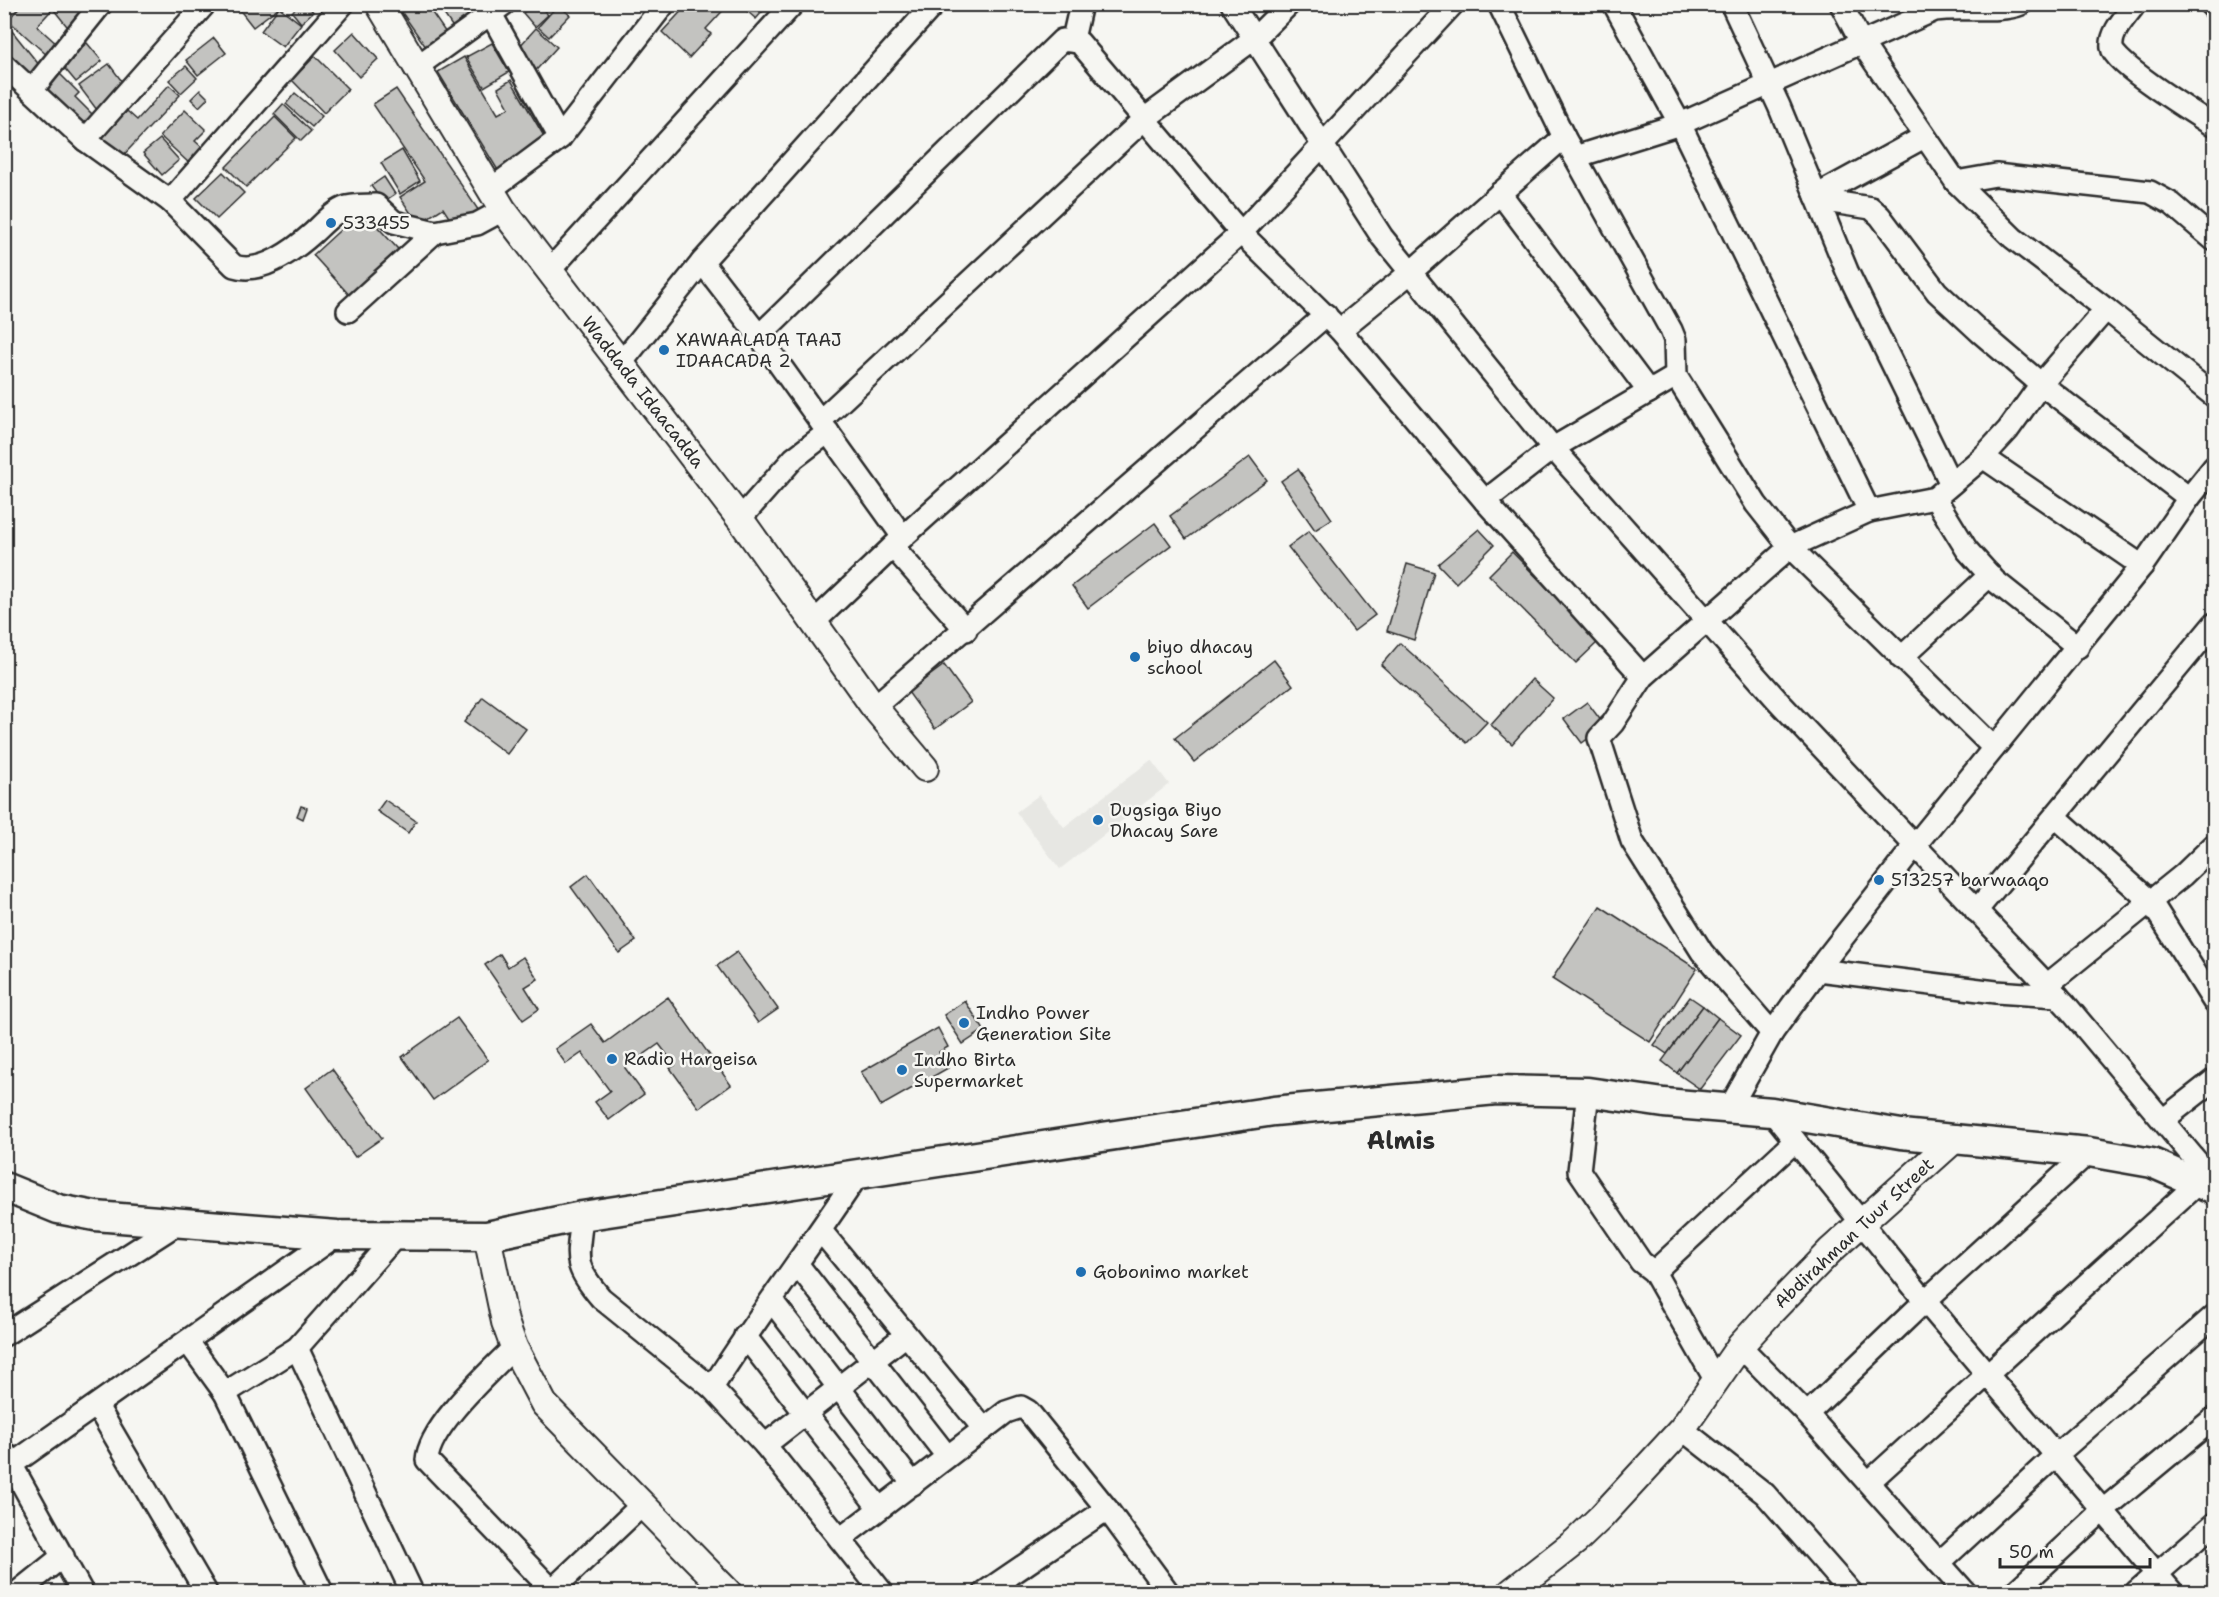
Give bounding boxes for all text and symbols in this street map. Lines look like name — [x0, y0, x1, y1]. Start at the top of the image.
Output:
place label: 533455 — [343, 211, 410, 235]
marker: 533455 — [324, 216, 338, 230]
street label: Waddada Idaacadda — [576, 311, 710, 473]
place label: XAWAALADA TAAJ IDAACADA 2 — [676, 328, 841, 373]
marker: XAWAALADA TAAJ IDAACADA 2 — [657, 343, 671, 357]
place label: biyo dhacay school — [1147, 635, 1253, 680]
marker: biyo dhacay school — [1128, 650, 1142, 664]
place label: Dugsiga Biyo Dhacay Sare — [1110, 798, 1222, 843]
marker: Dugsiga Biyo Dhacay Sare — [1091, 813, 1105, 827]
place label: 513257 barwaaqo — [1891, 868, 2049, 892]
marker: 513257 barwaaqo — [1872, 873, 1886, 887]
place label: Indho Power Generation Site — [976, 1001, 1111, 1046]
marker: Indho Power Generation Site — [957, 1016, 971, 1030]
place label: Radio Hargeisa — [624, 1047, 757, 1071]
place label: Indho Birta Supermarket — [914, 1048, 1024, 1093]
marker: Radio Hargeisa — [605, 1052, 619, 1066]
marker: Indho Birta Supermarket — [895, 1063, 909, 1077]
district label: Almis — [1367, 1125, 1435, 1157]
street label: Abdirahman Tuur Street — [1769, 1152, 1939, 1314]
place label: Gobonimo market — [1093, 1260, 1249, 1284]
marker: Gobonimo market — [1074, 1265, 1088, 1279]
scale bar — [2000, 1531, 2150, 1569]
text: 50 m — [2009, 1540, 2054, 1564]

